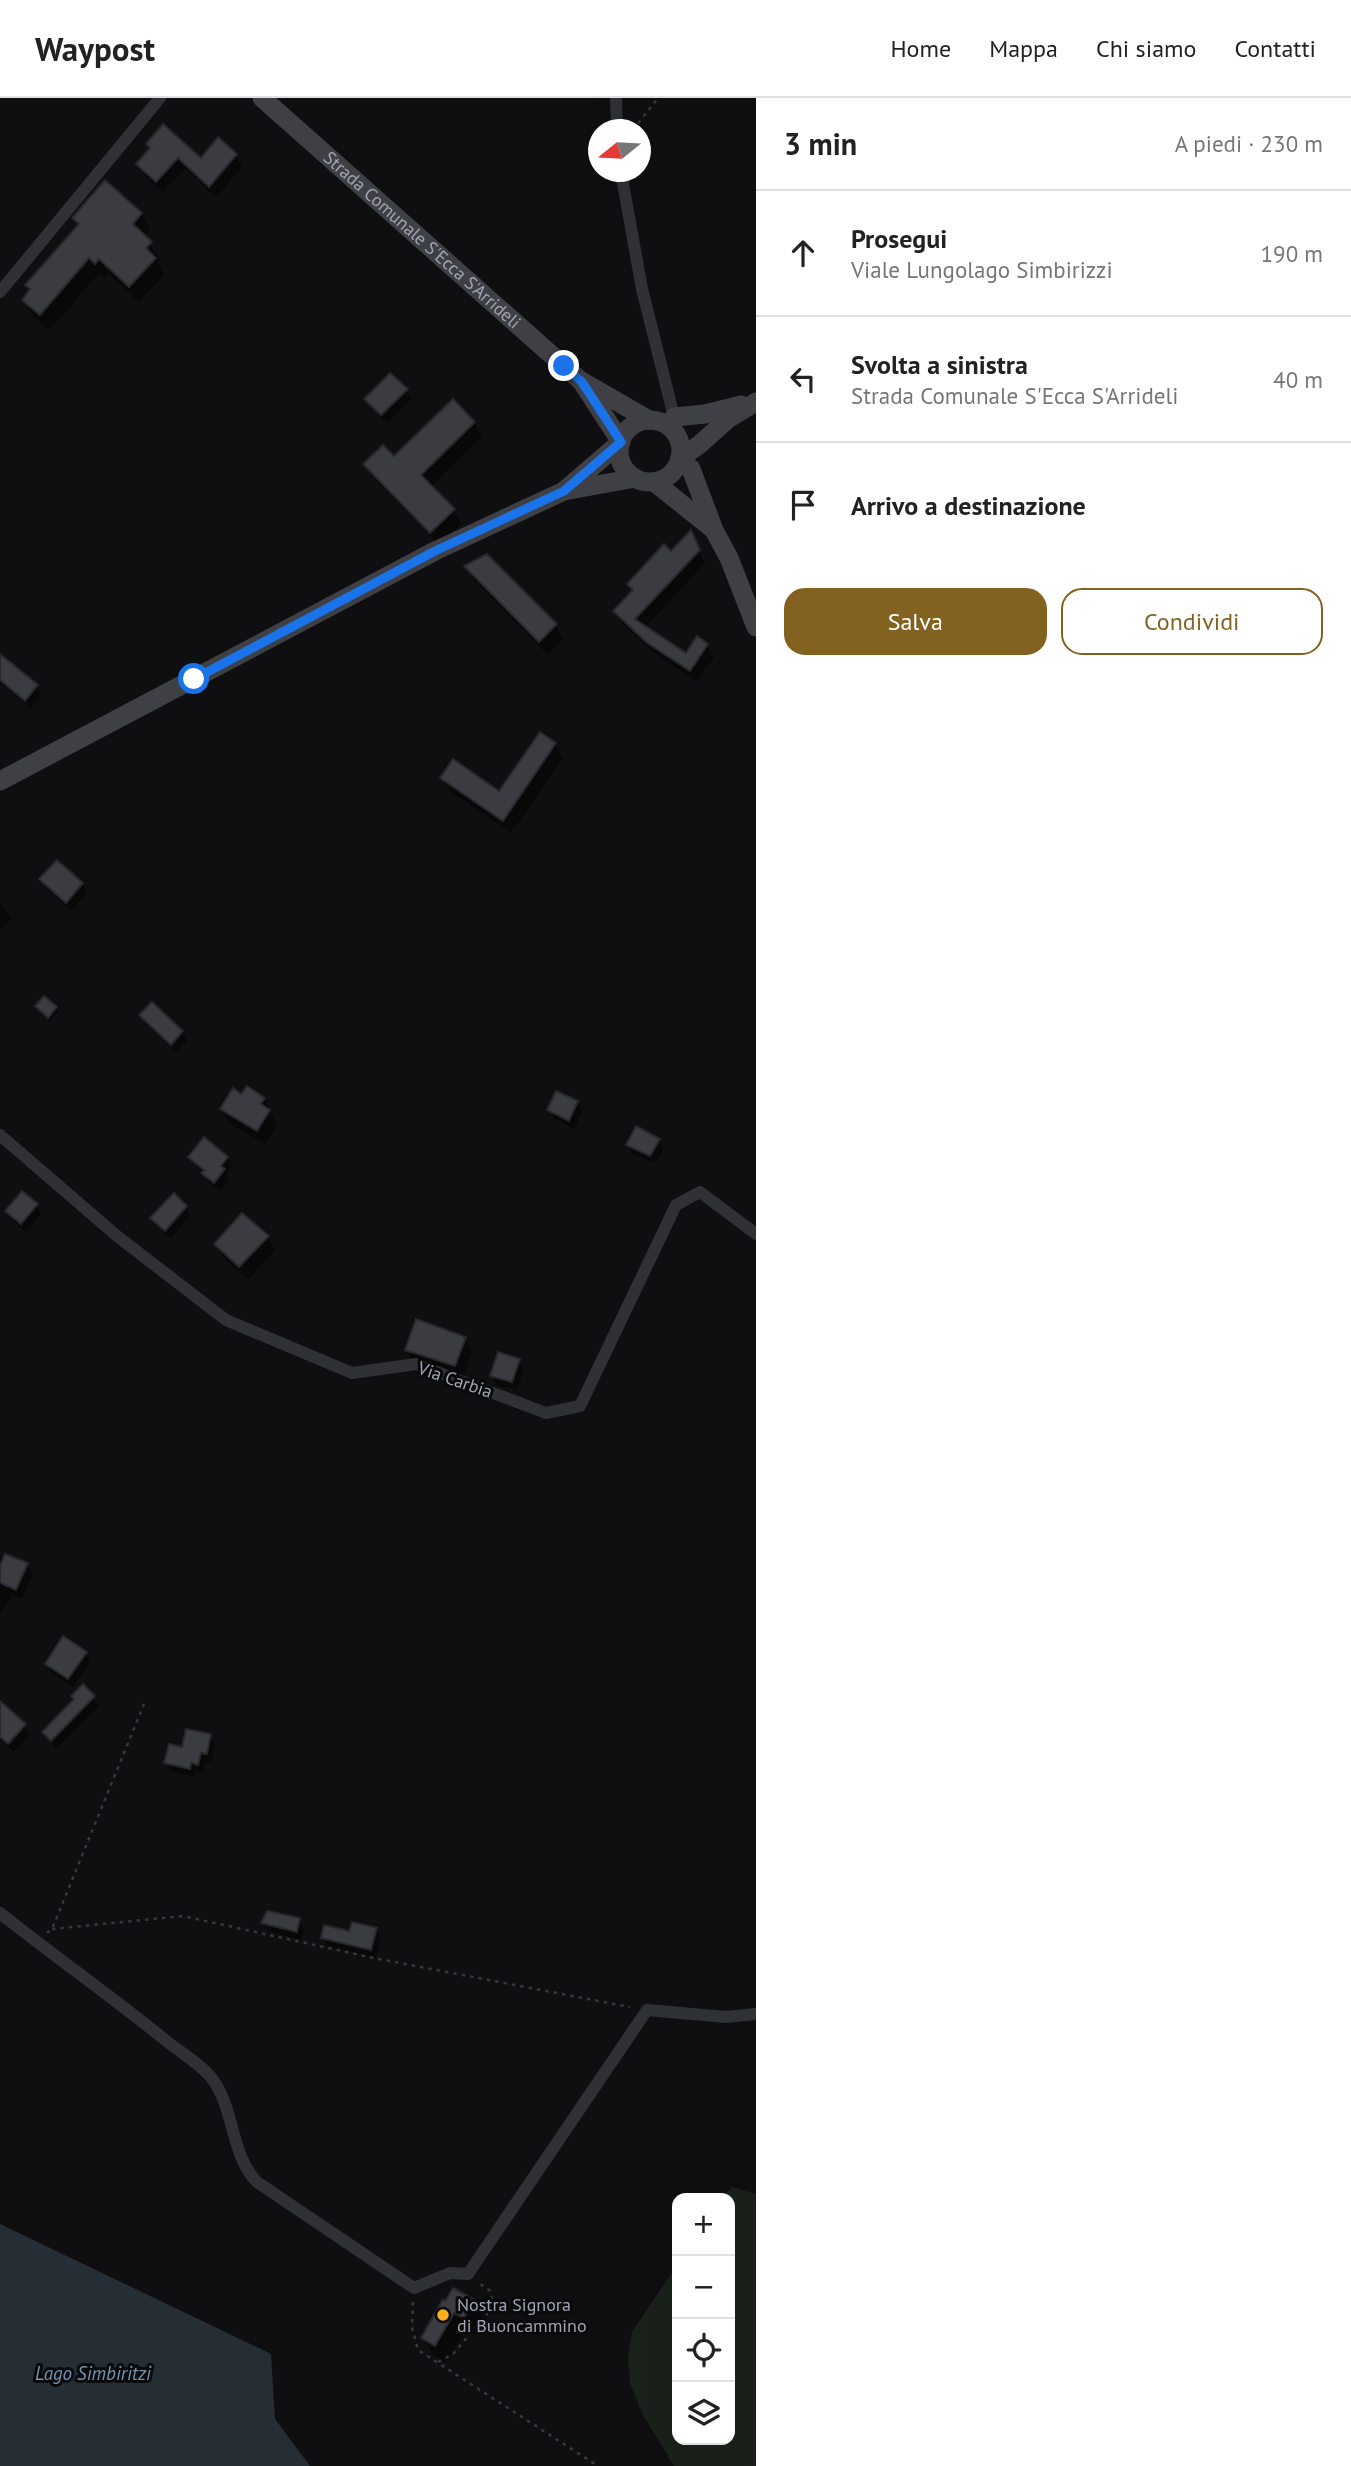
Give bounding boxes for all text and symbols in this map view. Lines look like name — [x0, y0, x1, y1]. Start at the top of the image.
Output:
text: Waypost — [35, 27, 155, 70]
text: Home — [890, 33, 951, 64]
text: Mappa — [989, 33, 1058, 64]
text: Chi siamo — [1096, 33, 1196, 64]
text: Contatti — [1234, 33, 1316, 64]
north arrow — [588, 119, 651, 182]
text: 3 min — [784, 124, 857, 163]
text: A piedi · 230 m — [1175, 129, 1323, 158]
street label: Strada Comunale S'Ecca S'Arrideli — [319, 146, 526, 333]
text: Prosegui — [851, 222, 947, 255]
icon: ahead — [784, 234, 822, 272]
text: 190 m — [1261, 239, 1323, 268]
text: Viale Lungolago Simbirizzi — [851, 255, 1113, 284]
text: Svolta a sinistra — [851, 348, 1028, 381]
route end — [548, 350, 579, 381]
icon: left — [784, 360, 822, 398]
text: 40 m — [1273, 365, 1323, 394]
text: Strada Comunale S'Ecca S'Arrideli — [851, 381, 1178, 410]
icon: arrive — [784, 486, 822, 524]
text: Arrivo a destinazione — [851, 489, 1086, 522]
button: Salva — [784, 588, 1047, 655]
button: Condividi — [1061, 588, 1323, 655]
route start — [178, 663, 209, 694]
street label: Via Carbia — [414, 1356, 495, 1403]
map controls — [672, 2193, 735, 2445]
button: + — [672, 2193, 735, 2256]
button: − — [672, 2256, 735, 2319]
place label: Nostra Signora di Buoncammino — [457, 2293, 587, 2337]
marker: Nostra Signora di Buoncammino — [435, 2307, 451, 2323]
button: locate — [672, 2319, 735, 2382]
water label: Lago Simbiritzi — [35, 2361, 152, 2385]
button: layers — [672, 2382, 735, 2445]

